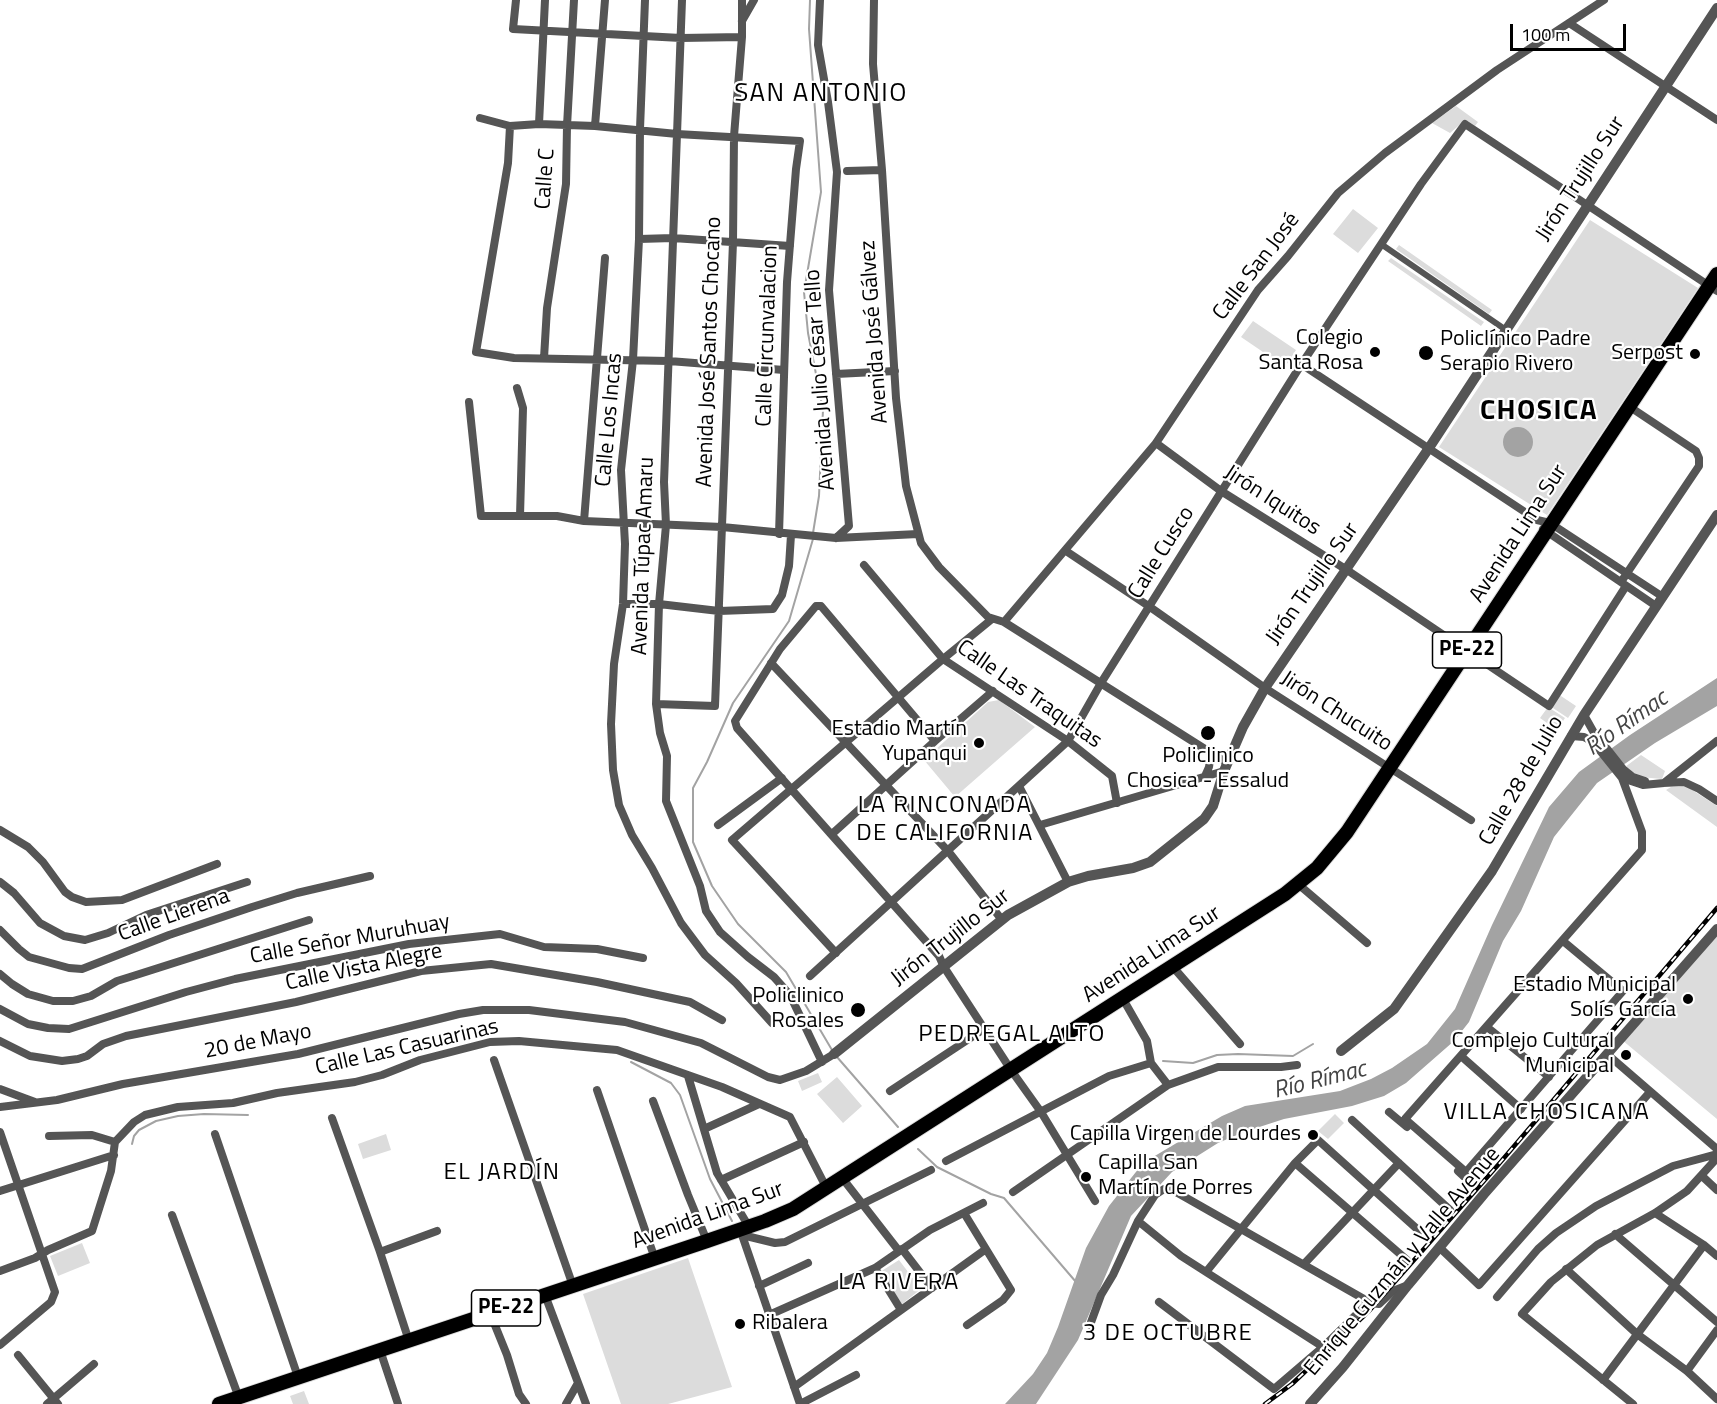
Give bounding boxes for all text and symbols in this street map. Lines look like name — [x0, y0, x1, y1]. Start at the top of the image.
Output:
scale bar — [1513, 12, 1628, 50]
text: 100 m — [1521, 21, 1570, 48]
district label: SAN ANTONIO — [734, 79, 908, 111]
street label: Jirón Trujillo Sur — [1531, 112, 1631, 246]
street label: Calle C — [531, 148, 561, 210]
street label: Calle San José — [1208, 208, 1306, 326]
street label: Avenida José Santos Chocano — [692, 216, 728, 488]
street label: Avenida José Gálvez — [855, 240, 895, 424]
street label: Calle Circunvalacion — [752, 245, 784, 427]
street label: Avenida Julio César Tello — [800, 268, 842, 492]
place label: Colegio Santa Rosa — [1259, 326, 1363, 378]
place label: Policlínico Padre Serapio Rivero — [1440, 327, 1591, 378]
place label: Serpost — [1611, 341, 1683, 367]
marker: Policlínico Padre Serapio Rivero — [1417, 344, 1435, 362]
marker: Colegio Santa Rosa — [1368, 345, 1382, 359]
marker: Serpost — [1688, 347, 1702, 361]
street label: Calle Los Incas — [591, 352, 629, 488]
district label: CHOSICA — [1480, 395, 1598, 429]
street label: Avenida Túpac Amaru — [627, 456, 661, 656]
street label: Jirón Iquitos — [1219, 460, 1325, 542]
street label: Avenida Lima Sur — [1465, 460, 1573, 608]
street label: Calle Cusco — [1123, 502, 1201, 604]
street label: Jirón Trujillo Sur — [1261, 518, 1365, 650]
road number: PE-22 — [1432, 632, 1502, 668]
street label: Calle Las Traquitas — [951, 635, 1107, 755]
street label: Jirón Chucuito — [1275, 666, 1397, 758]
water label: Río Rímac — [1580, 685, 1674, 763]
street label: Calle 28 de Julio — [1474, 711, 1570, 851]
place label: Estadio Martín Yupanqui — [831, 717, 967, 768]
marker: Policlinico Chosica - Essalud — [1199, 724, 1217, 742]
marker: Estadio Martín Yupanqui — [972, 736, 986, 750]
place label: Policlinico Chosica - Essalud — [1127, 744, 1289, 796]
district label: LA RINCONADA DE CALIFORNIA — [856, 792, 1034, 848]
street label: Jirón Trujillo Sur — [886, 883, 1016, 993]
street label: Calle Lierena — [115, 884, 233, 948]
street label: Avenida Lima Sur — [1078, 901, 1226, 1009]
street label: Calle Señor Muruhuay — [248, 909, 452, 971]
street label: Calle Vista Alegre — [283, 938, 445, 998]
place label: Estadio Municipal Solís García — [1513, 973, 1676, 1024]
place label: Policlinico Rosales — [752, 984, 844, 1036]
marker: Estadio Municipal Solís García — [1681, 992, 1695, 1006]
marker: Policlinico Rosales — [849, 1001, 867, 1019]
street label: Calle Las Casuarinas — [313, 1014, 501, 1082]
street label: 20 de Mayo — [202, 1019, 314, 1065]
district label: PEDREGAL ALTO — [918, 1021, 1106, 1049]
place label: Complejo Cultural Municipal — [1452, 1029, 1614, 1080]
marker: Complejo Cultural Municipal — [1619, 1048, 1633, 1062]
water label: Río Rímac — [1271, 1056, 1369, 1106]
district label: VILLA CHOSICANA — [1444, 1099, 1650, 1127]
place label: Capilla Virgen de Lourdes — [1070, 1122, 1301, 1148]
marker: Capilla Virgen de Lourdes — [1306, 1128, 1320, 1142]
street label: Enrique Guzmán y Valle Avenue — [1300, 1142, 1506, 1382]
place label: Capilla San Martín de Porres — [1098, 1151, 1253, 1202]
district label: EL JARDÍN — [443, 1159, 561, 1187]
marker: Capilla San Martín de Porres — [1079, 1170, 1093, 1184]
street label: Avenida Lima Sur — [629, 1176, 787, 1256]
district label: LA RIVERA — [838, 1269, 960, 1297]
road number: PE-22 — [472, 1290, 540, 1326]
place label: Ribalera — [752, 1311, 828, 1337]
marker: Ribalera — [733, 1317, 747, 1331]
district label: 3 DE OCTUBRE — [1083, 1320, 1253, 1348]

